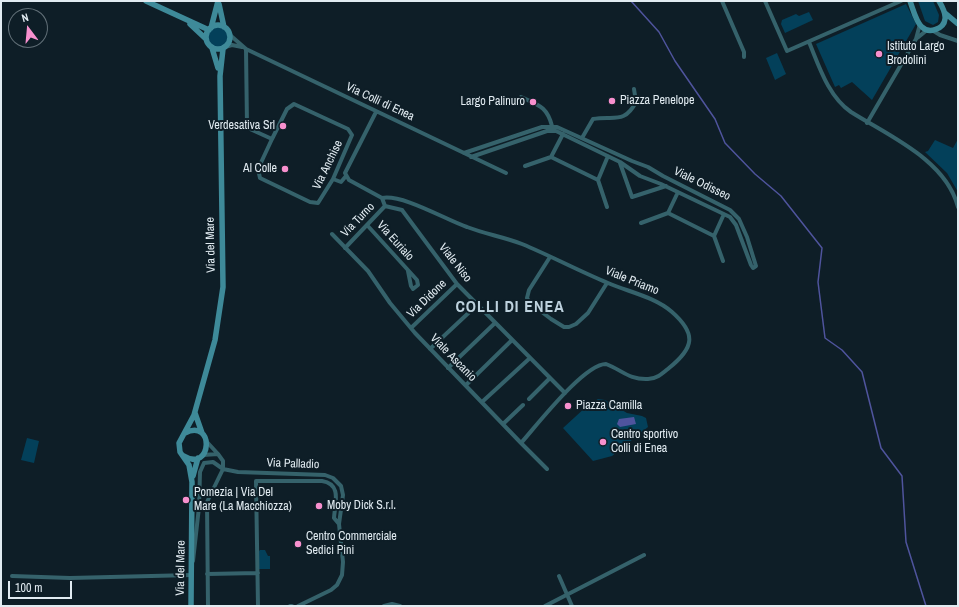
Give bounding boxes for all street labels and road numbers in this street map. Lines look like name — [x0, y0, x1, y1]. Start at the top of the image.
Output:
street label: Via Colli di Enea — [344, 80, 416, 124]
street label: Via Anchise — [310, 138, 346, 192]
street label: Viale Odisseo — [671, 164, 733, 204]
street label: Via Turno — [338, 200, 378, 240]
street label: Via del Mare — [203, 217, 219, 273]
street label: Via Eurialo — [373, 218, 417, 264]
street label: Viale Niso — [435, 241, 475, 285]
street label: Viale Priamo — [603, 264, 661, 298]
street label: Via Didone — [404, 277, 450, 321]
street label: Viale Ascanio — [427, 331, 479, 385]
street label: Via Palladio — [266, 456, 320, 472]
street label: Via del Mare — [173, 540, 189, 596]

